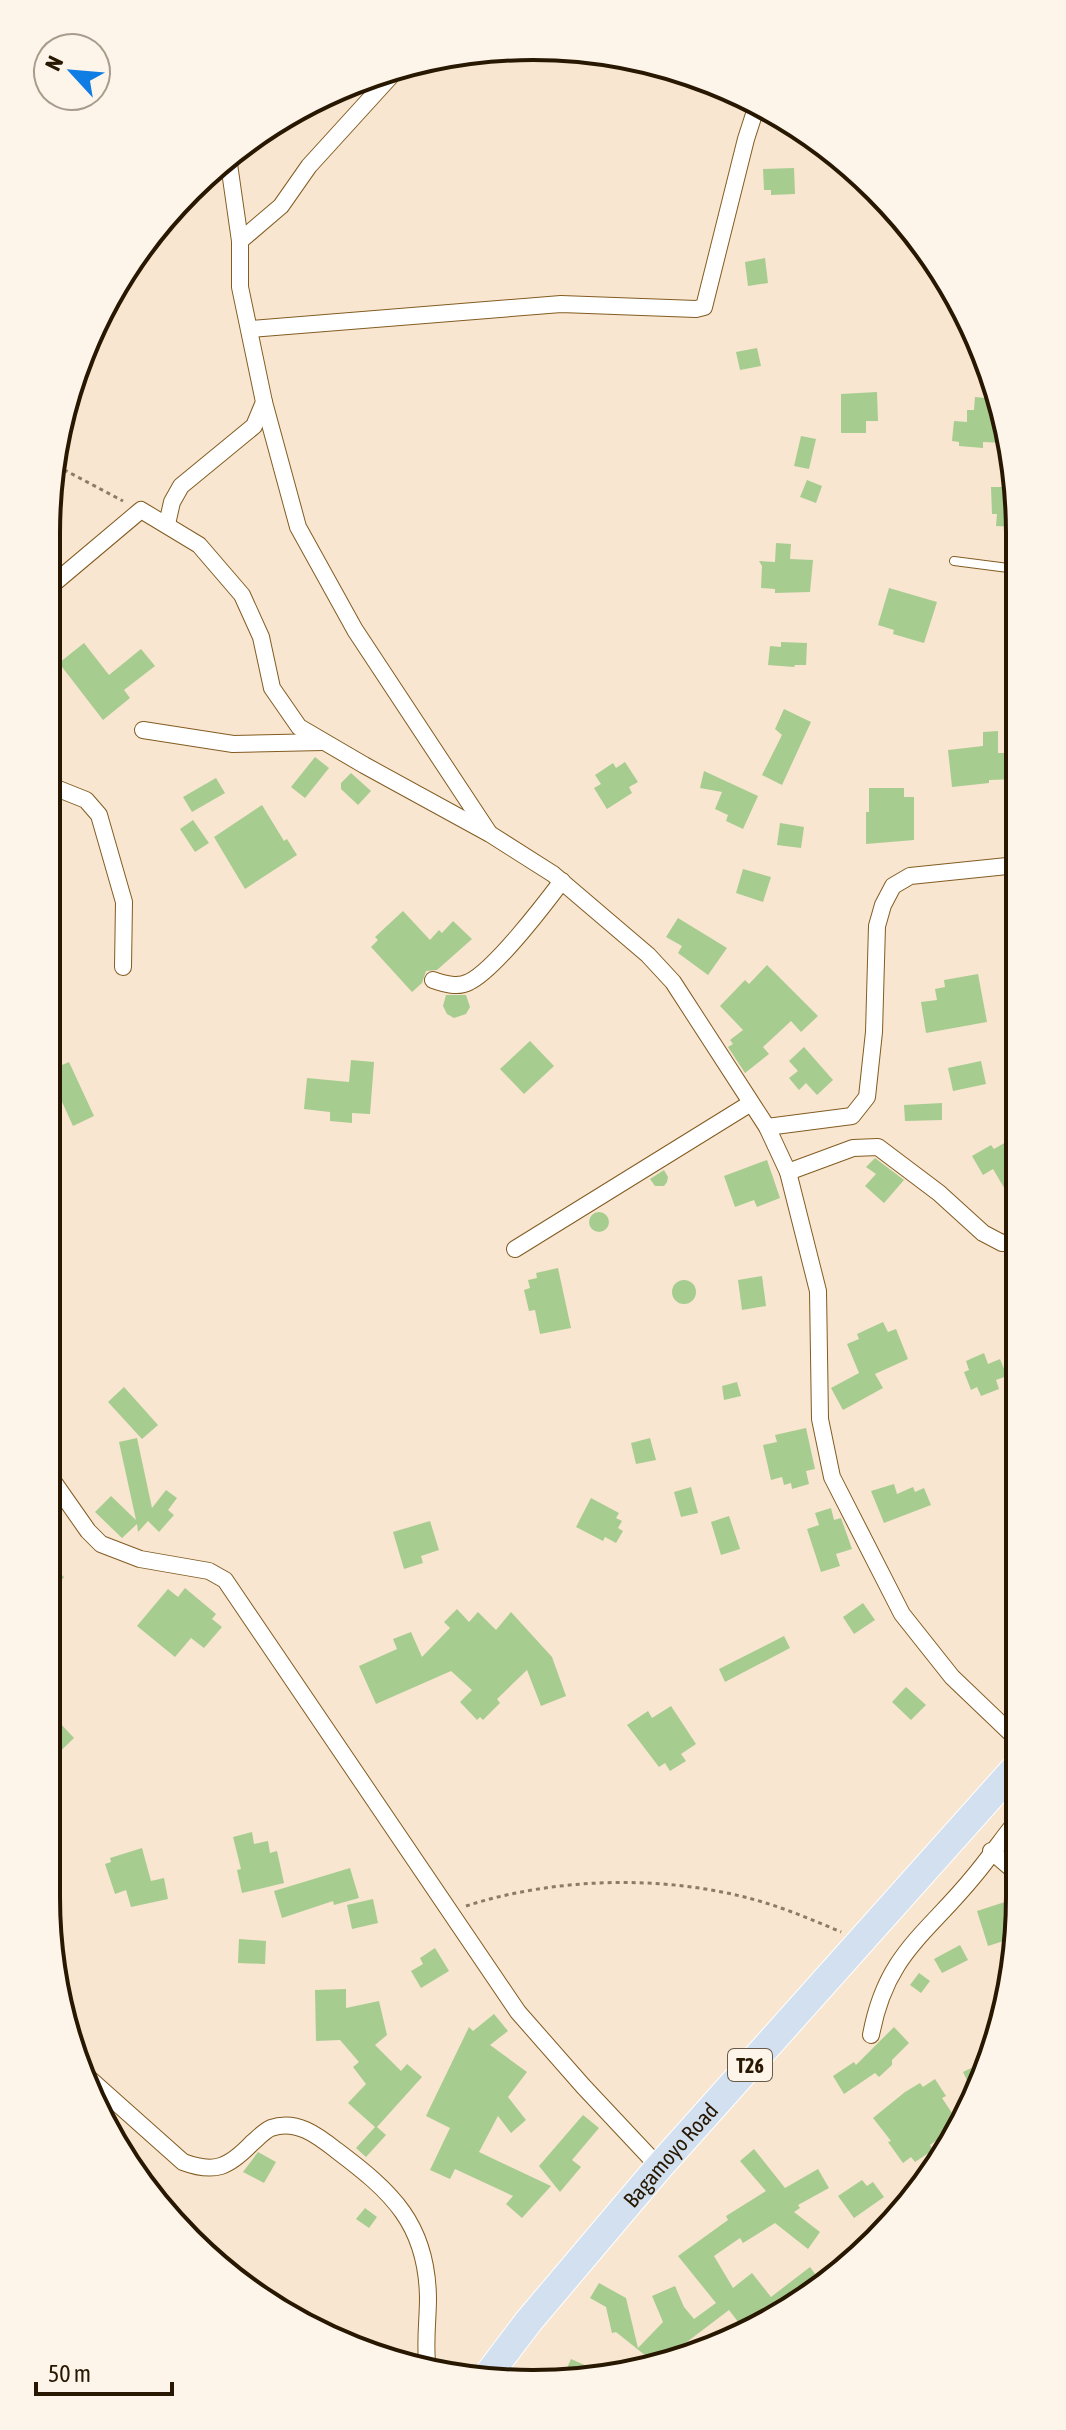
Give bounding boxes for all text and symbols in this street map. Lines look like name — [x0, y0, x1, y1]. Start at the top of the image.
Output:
north arrow — [32, 32, 112, 112]
text: N — [39, 52, 69, 75]
road number: T26 — [728, 2049, 772, 2081]
street label: Bagamoyo Road — [618, 2097, 723, 2212]
scale bar — [36, 2346, 172, 2396]
text: 50 m — [48, 2360, 91, 2387]

